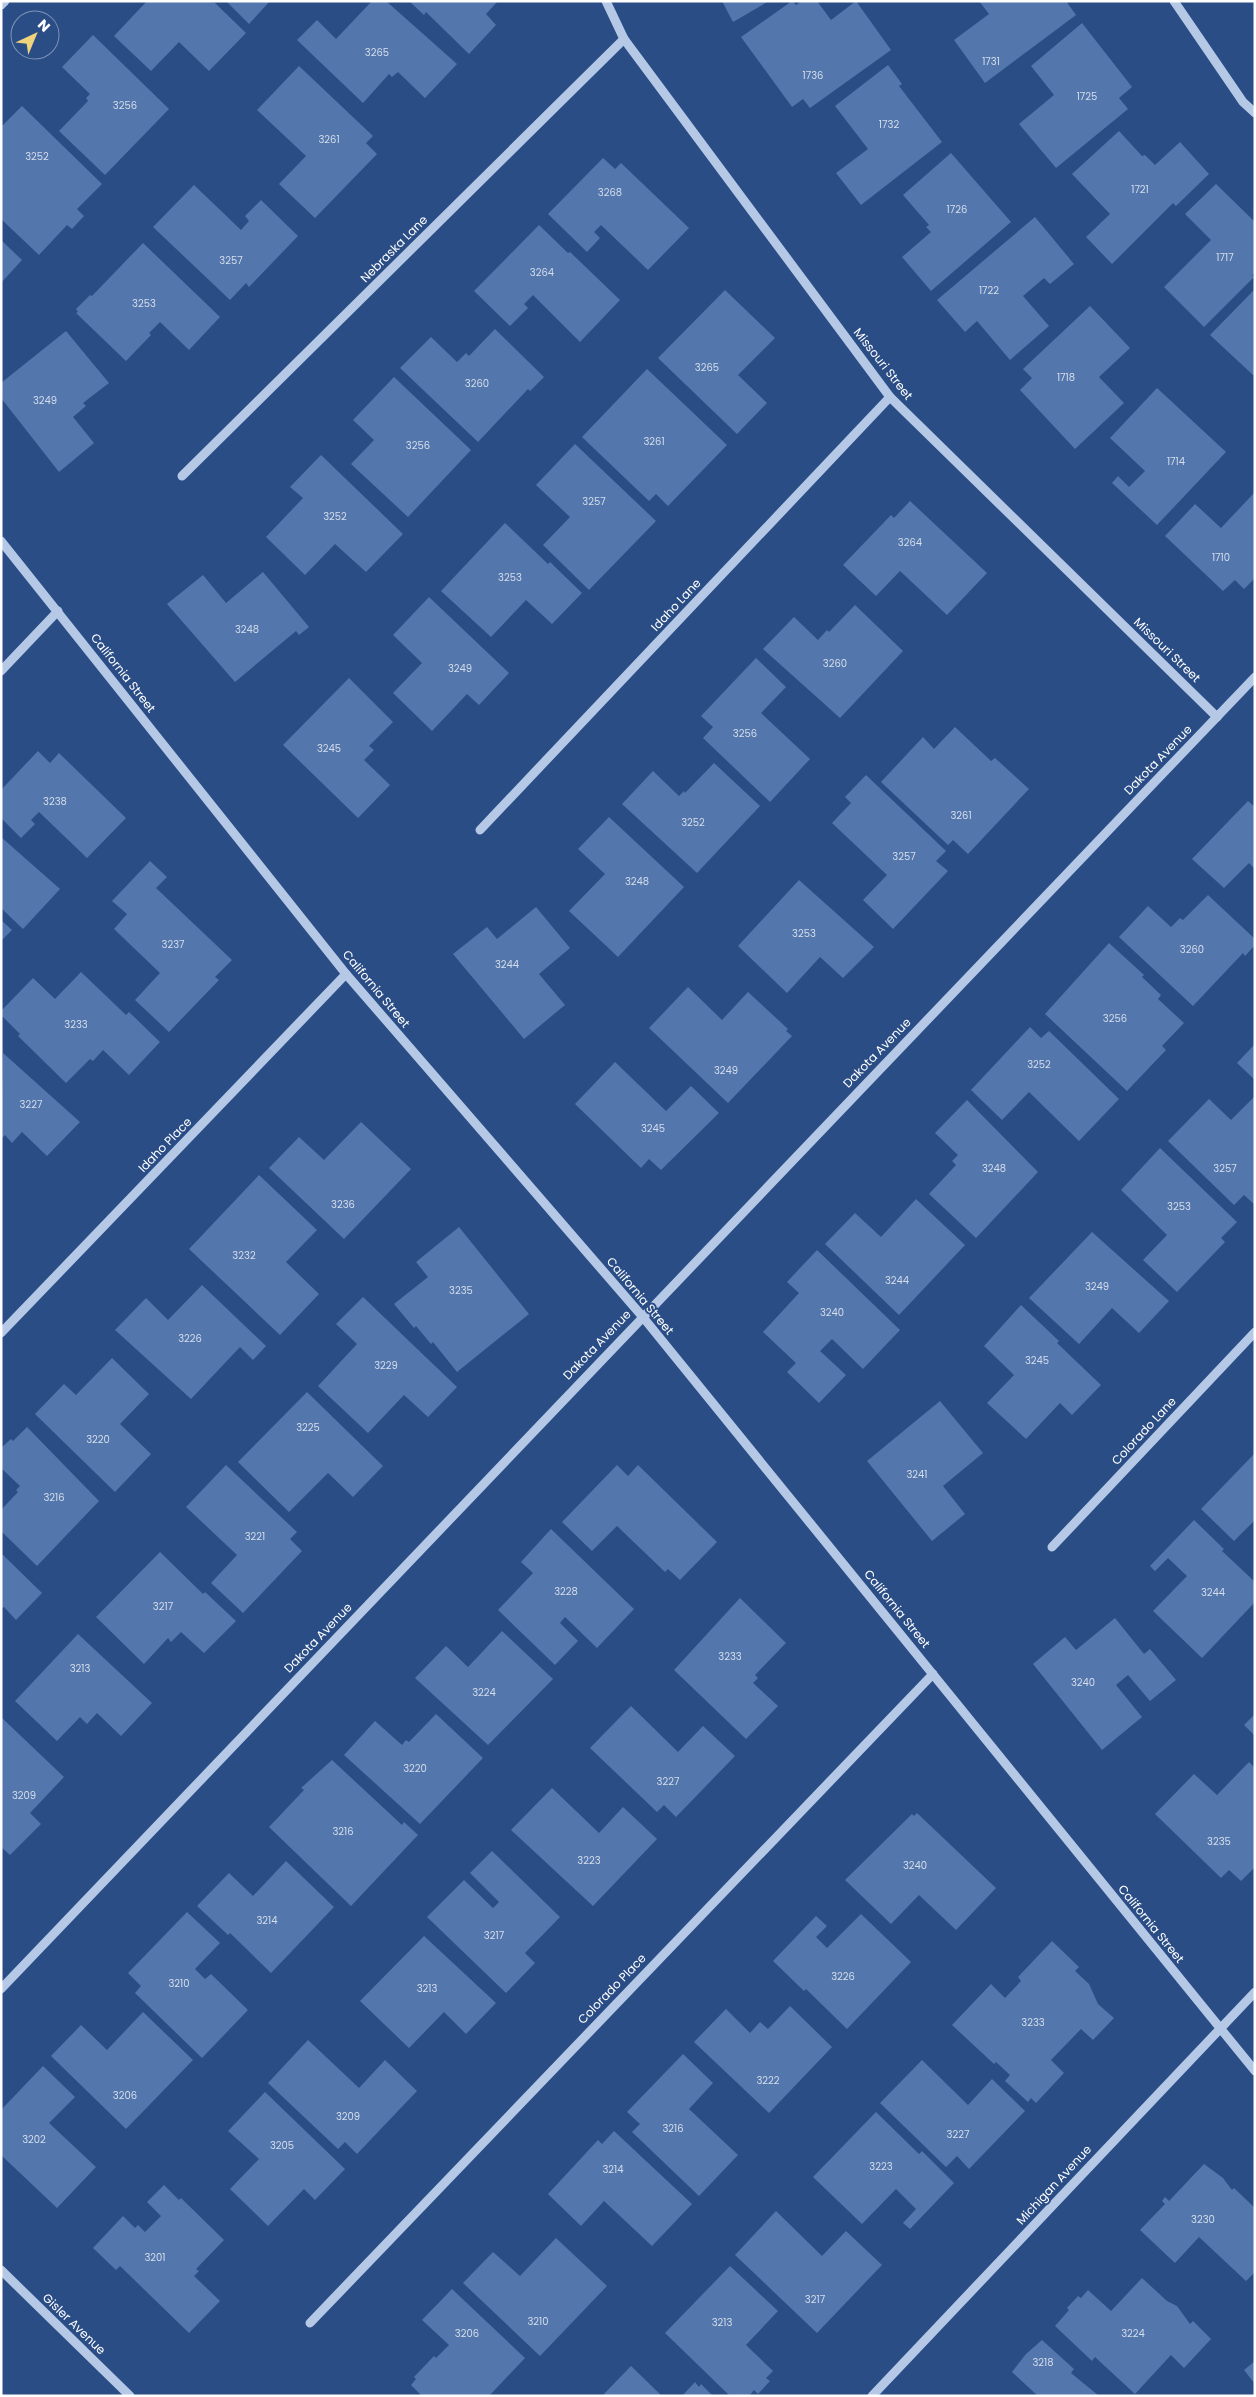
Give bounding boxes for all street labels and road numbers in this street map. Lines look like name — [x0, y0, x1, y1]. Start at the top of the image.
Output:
street label: Nebraska Lane — [356, 211, 431, 286]
street label: Missouri Street — [850, 324, 917, 403]
street label: Idaho Lane — [647, 575, 704, 635]
street label: Missouri Street — [1130, 613, 1205, 686]
street label: California Street — [87, 629, 160, 716]
street label: Dakota Avenue — [1120, 721, 1195, 798]
street label: California Street — [339, 946, 414, 1031]
street label: Dakota Avenue — [839, 1014, 914, 1091]
street label: Idaho Place — [134, 1113, 195, 1176]
street label: California Street — [603, 1253, 678, 1338]
street label: Dakota Avenue — [559, 1306, 634, 1383]
street label: Colorado Lane — [1108, 1393, 1180, 1468]
street label: California Street — [860, 1566, 934, 1652]
street label: Dakota Avenue — [280, 1599, 355, 1676]
street label: California Street — [1114, 1881, 1188, 1967]
street label: Colorado Place — [574, 1950, 650, 2028]
street label: Michigan Avenue — [1012, 2141, 1095, 2228]
street label: Gisler Avenue — [39, 2289, 110, 2358]

